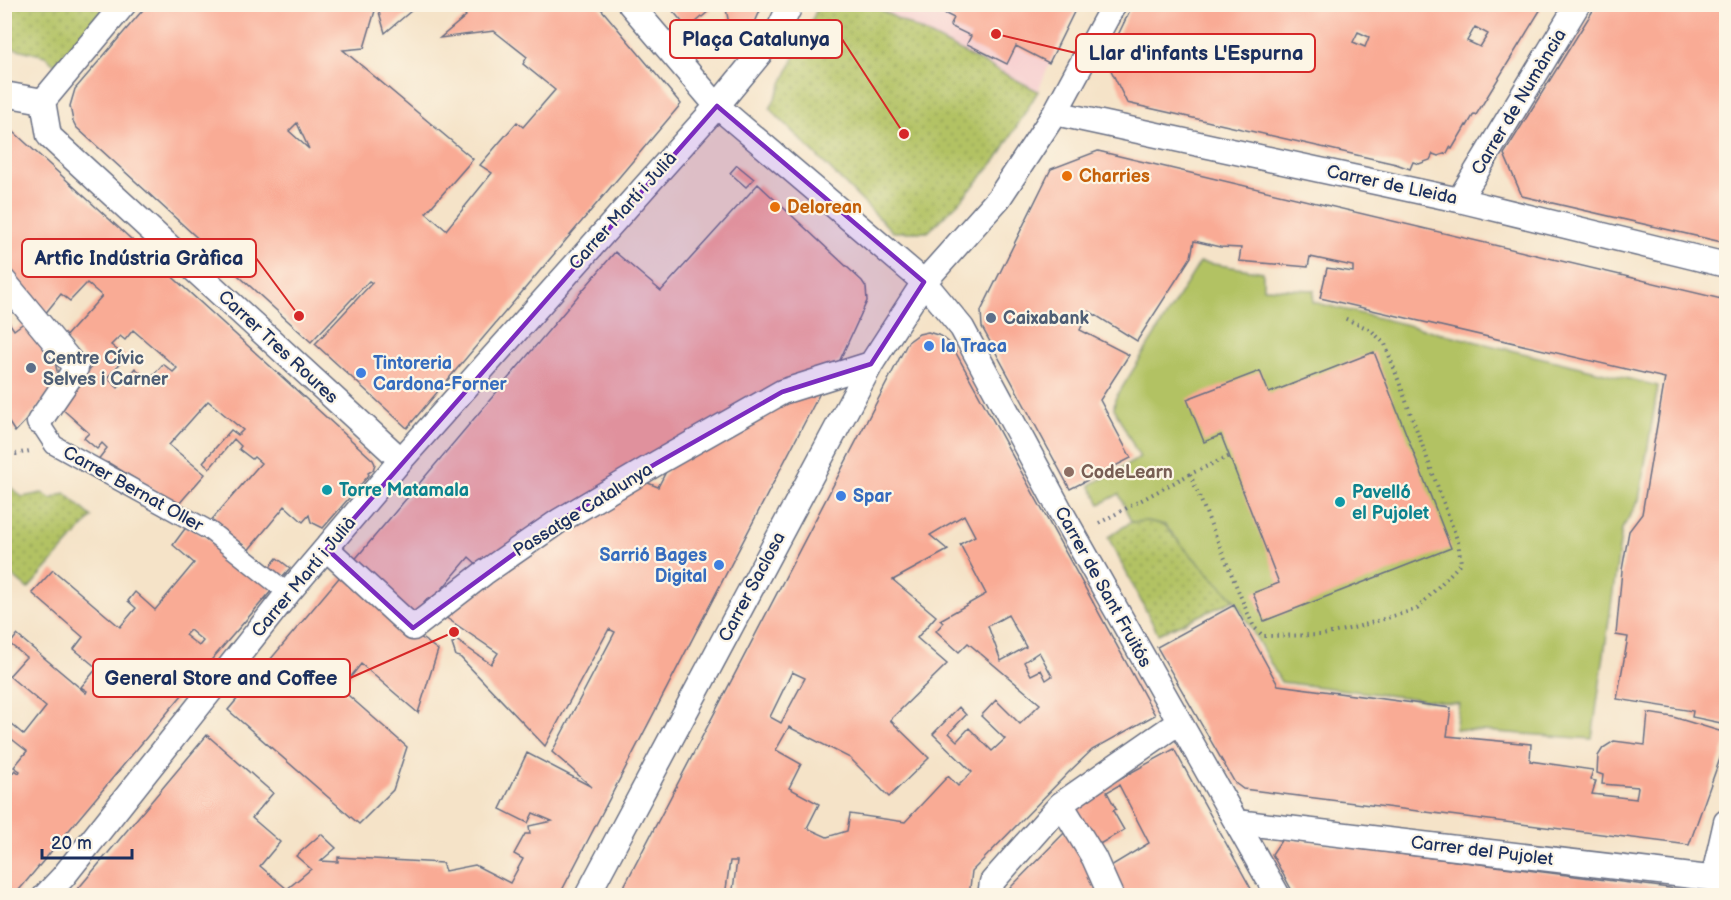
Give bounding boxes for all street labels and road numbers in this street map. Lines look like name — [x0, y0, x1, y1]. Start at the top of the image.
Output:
street label: Carrer de Numància — [1467, 25, 1571, 179]
street label: Carrer Martí i Julià — [565, 148, 681, 274]
street label: Carrer de Lleida — [1325, 161, 1459, 209]
street label: Carrer Tres Roures — [214, 286, 342, 408]
street label: Carrer Bernat Oller — [59, 442, 207, 536]
street label: Passatge Catalunya — [510, 459, 656, 561]
street label: Carrer de Sant Fruitós — [1050, 503, 1156, 671]
street label: Carrer Martí i Julià — [248, 513, 360, 641]
street label: Carrer Saclosa — [714, 529, 790, 645]
street label: Carrer del Pujolet — [1410, 832, 1555, 870]

